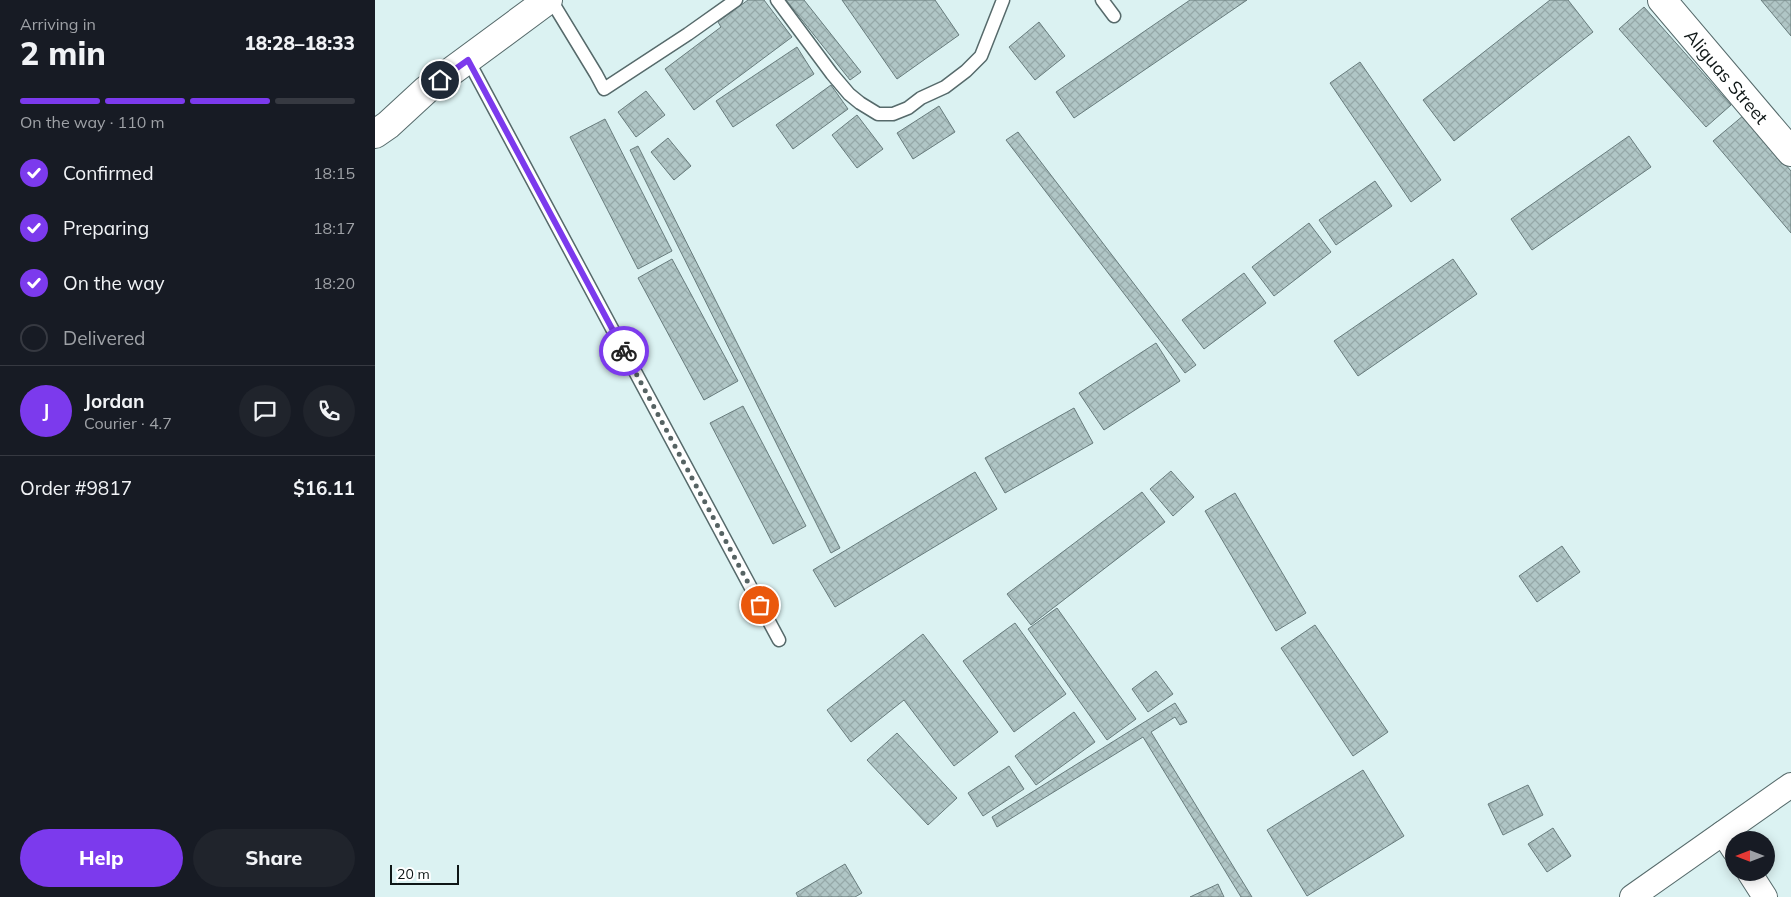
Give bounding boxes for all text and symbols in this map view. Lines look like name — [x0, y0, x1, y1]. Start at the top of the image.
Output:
text: Arriving in — [20, 14, 96, 34]
street label: Aliguas Street — [1680, 24, 1773, 128]
text: 18:28–18:33 — [244, 31, 355, 55]
text: 2 min — [20, 33, 106, 73]
pin — [419, 59, 461, 101]
icon: home — [426, 66, 454, 94]
text: On the way · 110 m — [20, 112, 165, 132]
icon: check — [20, 159, 48, 187]
text: Confirmed — [63, 161, 154, 185]
text: 18:15 — [313, 163, 355, 183]
icon: check — [20, 214, 48, 242]
text: Preparing — [63, 216, 149, 240]
text: 18:17 — [313, 218, 355, 238]
icon: check — [20, 269, 48, 297]
text: On the way — [63, 271, 165, 295]
text: 18:20 — [313, 273, 355, 293]
text: Delivered — [63, 326, 145, 350]
courier — [599, 326, 649, 376]
icon: bike — [610, 337, 638, 365]
button: chat — [239, 385, 291, 437]
button: phone — [303, 385, 355, 437]
text: Jordan — [84, 389, 144, 413]
text: J — [43, 399, 49, 423]
text: Courier · 4.7 — [84, 413, 172, 433]
text: Order #9817 — [20, 476, 132, 500]
text: $16.11 — [293, 476, 355, 500]
pin — [739, 584, 781, 626]
icon: bag — [746, 591, 774, 619]
button: Help — [20, 829, 183, 887]
button: Share — [193, 829, 355, 887]
north arrow — [1725, 831, 1775, 881]
map controls — [1725, 831, 1775, 881]
scale bar — [390, 862, 459, 885]
text: 20 m — [397, 865, 430, 883]

